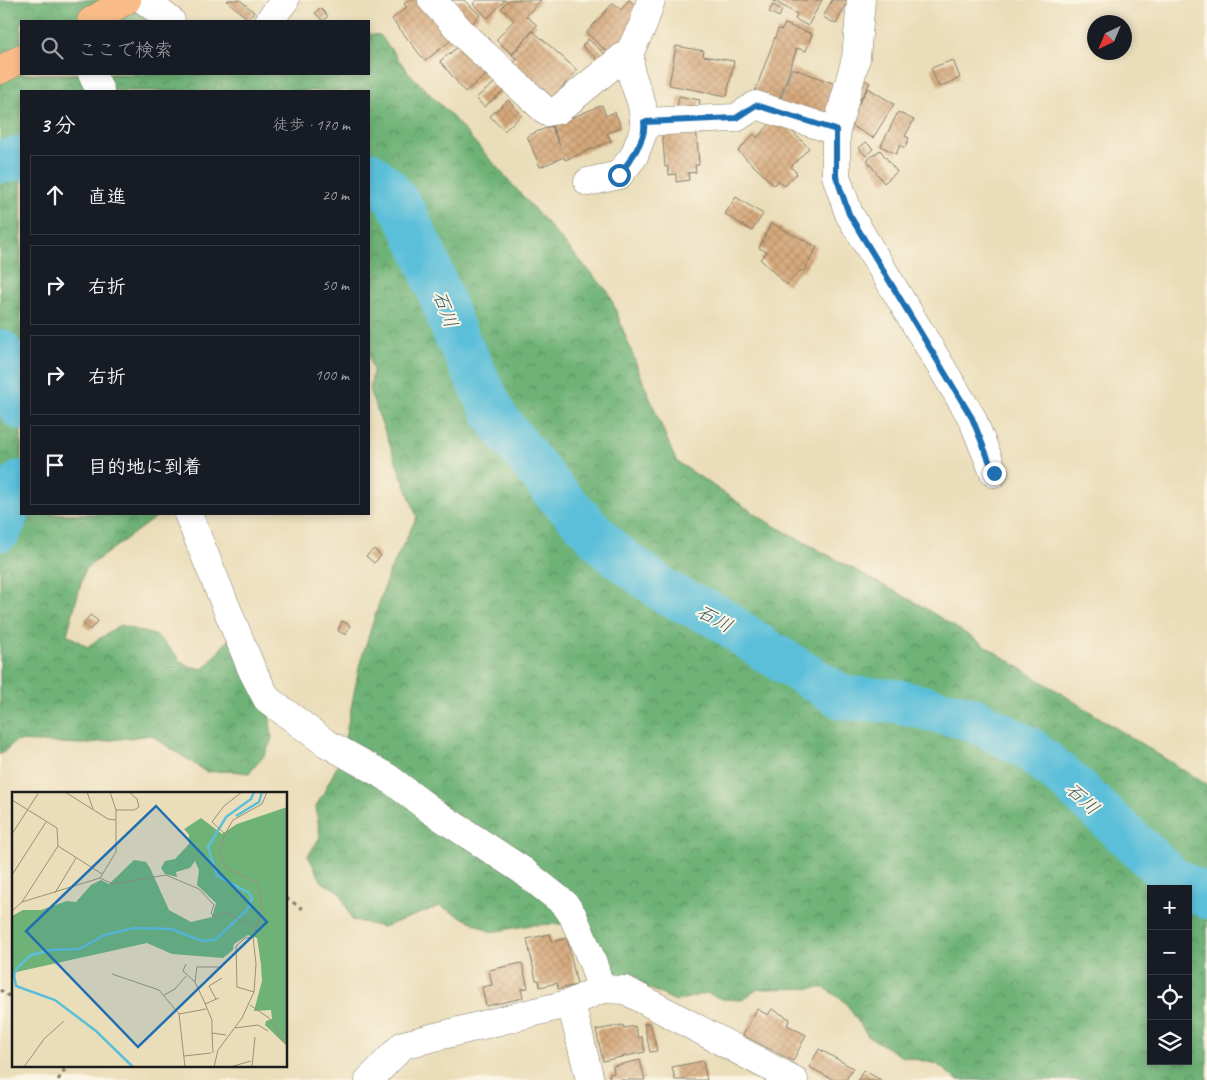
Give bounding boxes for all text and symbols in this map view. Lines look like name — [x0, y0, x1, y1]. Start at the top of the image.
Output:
north arrow — [1087, 15, 1132, 60]
search box — [20, 20, 370, 75]
icon: search — [38, 34, 66, 62]
text: ここで検索 — [78, 38, 173, 62]
text: 3 分 — [40, 112, 76, 138]
text: 徒歩 · 170 m — [273, 115, 350, 135]
route start — [608, 164, 631, 187]
icon: ahead — [41, 181, 69, 209]
text: 直進 — [88, 185, 126, 209]
text: 20 m — [322, 185, 349, 205]
icon: right — [41, 271, 69, 299]
text: 右折 — [88, 275, 126, 299]
text: 50 m — [322, 275, 349, 295]
water label: 石川 — [427, 287, 463, 331]
icon: right — [41, 361, 69, 389]
text: 右折 — [88, 365, 126, 389]
text: 100 m — [315, 365, 349, 385]
icon: arrive — [41, 451, 69, 479]
text: 目的地に到着 — [88, 455, 202, 479]
route end — [983, 462, 1006, 485]
water label: 石川 — [692, 599, 737, 639]
water label: 石川 — [1060, 777, 1104, 820]
inset map — [12, 792, 288, 1068]
map controls — [1147, 885, 1192, 1065]
button: + — [1147, 885, 1192, 930]
button: − — [1147, 930, 1192, 975]
button: locate — [1147, 975, 1192, 1020]
button: layers — [1147, 1020, 1192, 1065]

